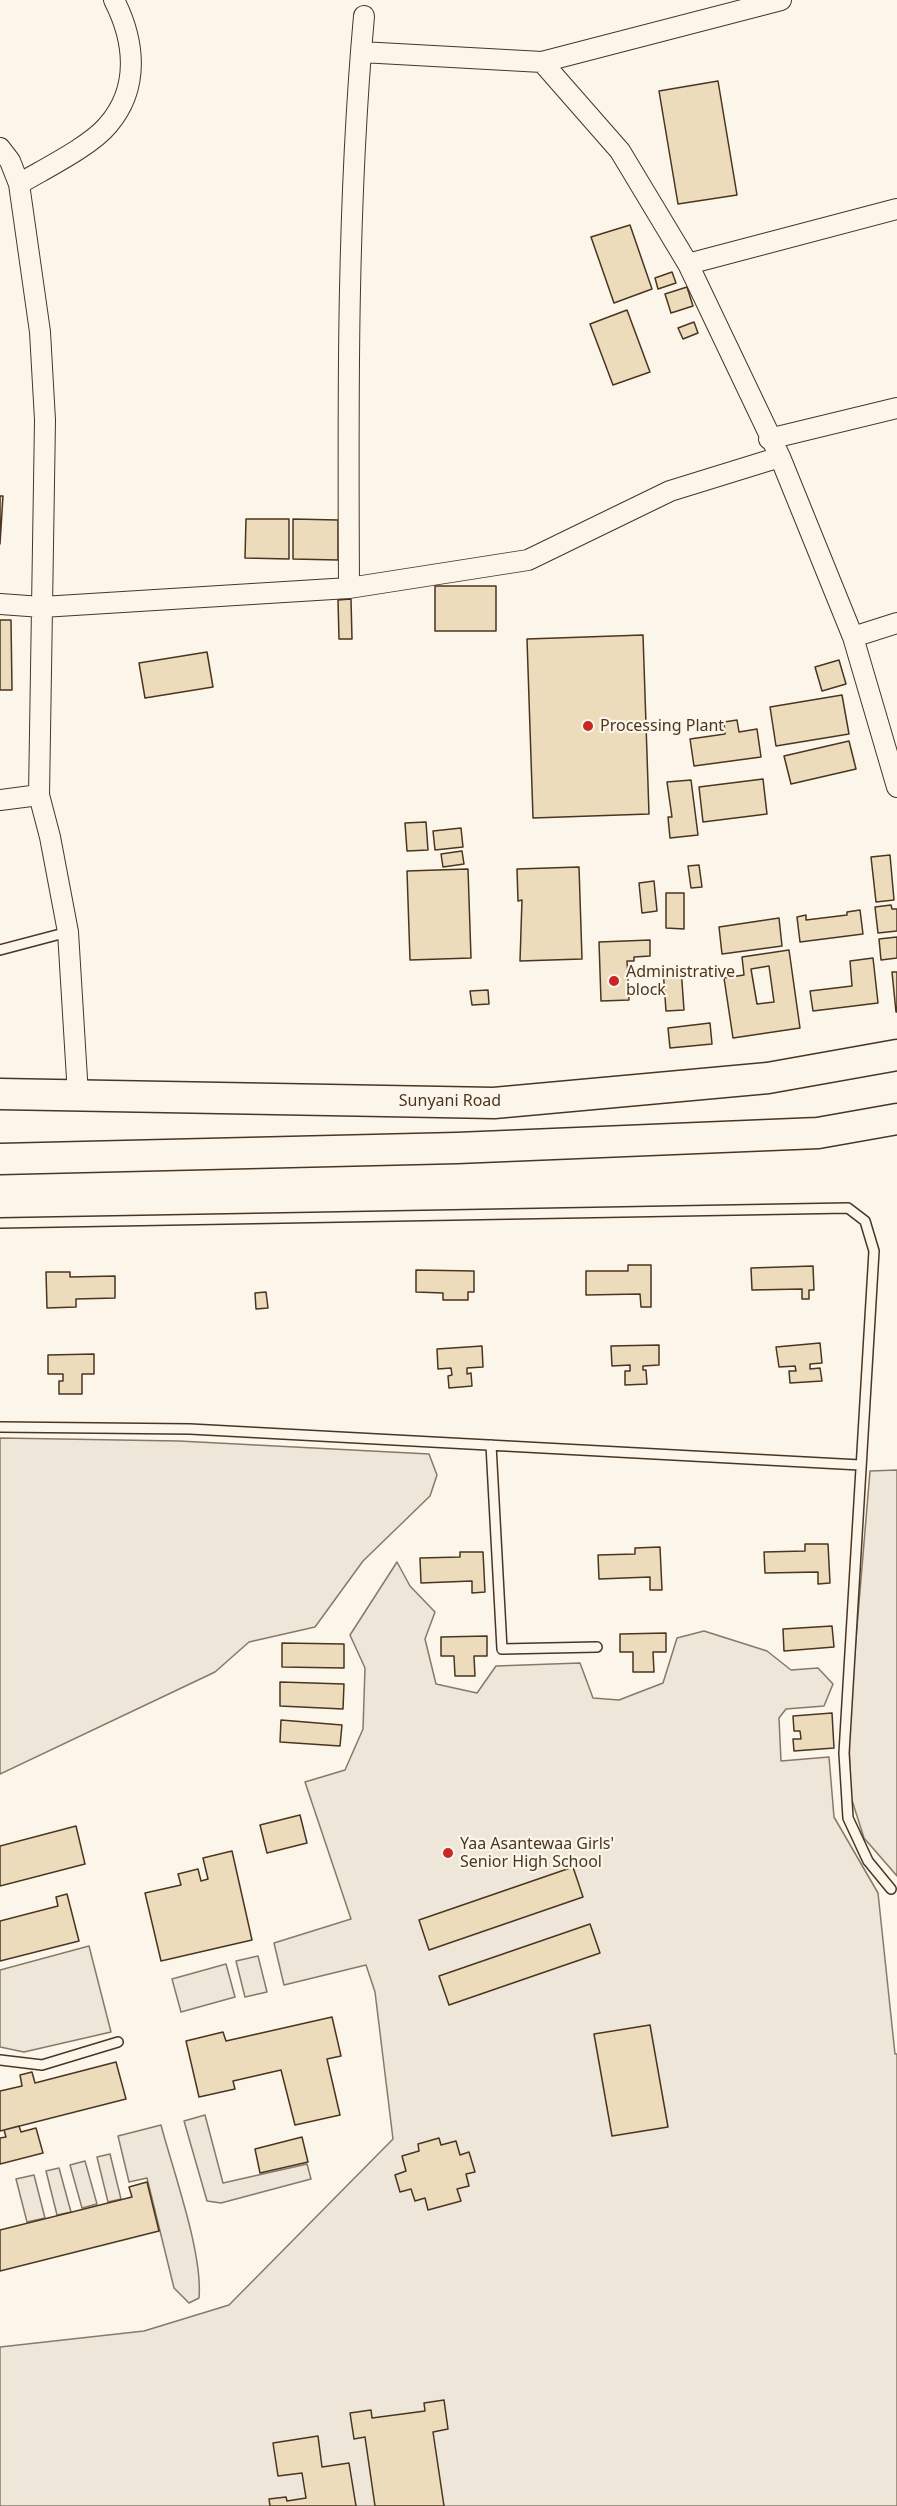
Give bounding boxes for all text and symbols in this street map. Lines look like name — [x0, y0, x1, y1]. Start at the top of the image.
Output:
place label: Processing Plant — [600, 716, 724, 736]
marker: Processing Plant — [581, 719, 595, 733]
place label: Administrative block — [626, 962, 735, 1000]
marker: Administrative block — [607, 974, 621, 988]
street label: Sunyani Road — [399, 1091, 501, 1111]
place label: Yaa Asantewaa Girls' Senior High School — [460, 1834, 614, 1872]
marker: Yaa Asantewaa Girls' Senior High School — [441, 1846, 455, 1860]

